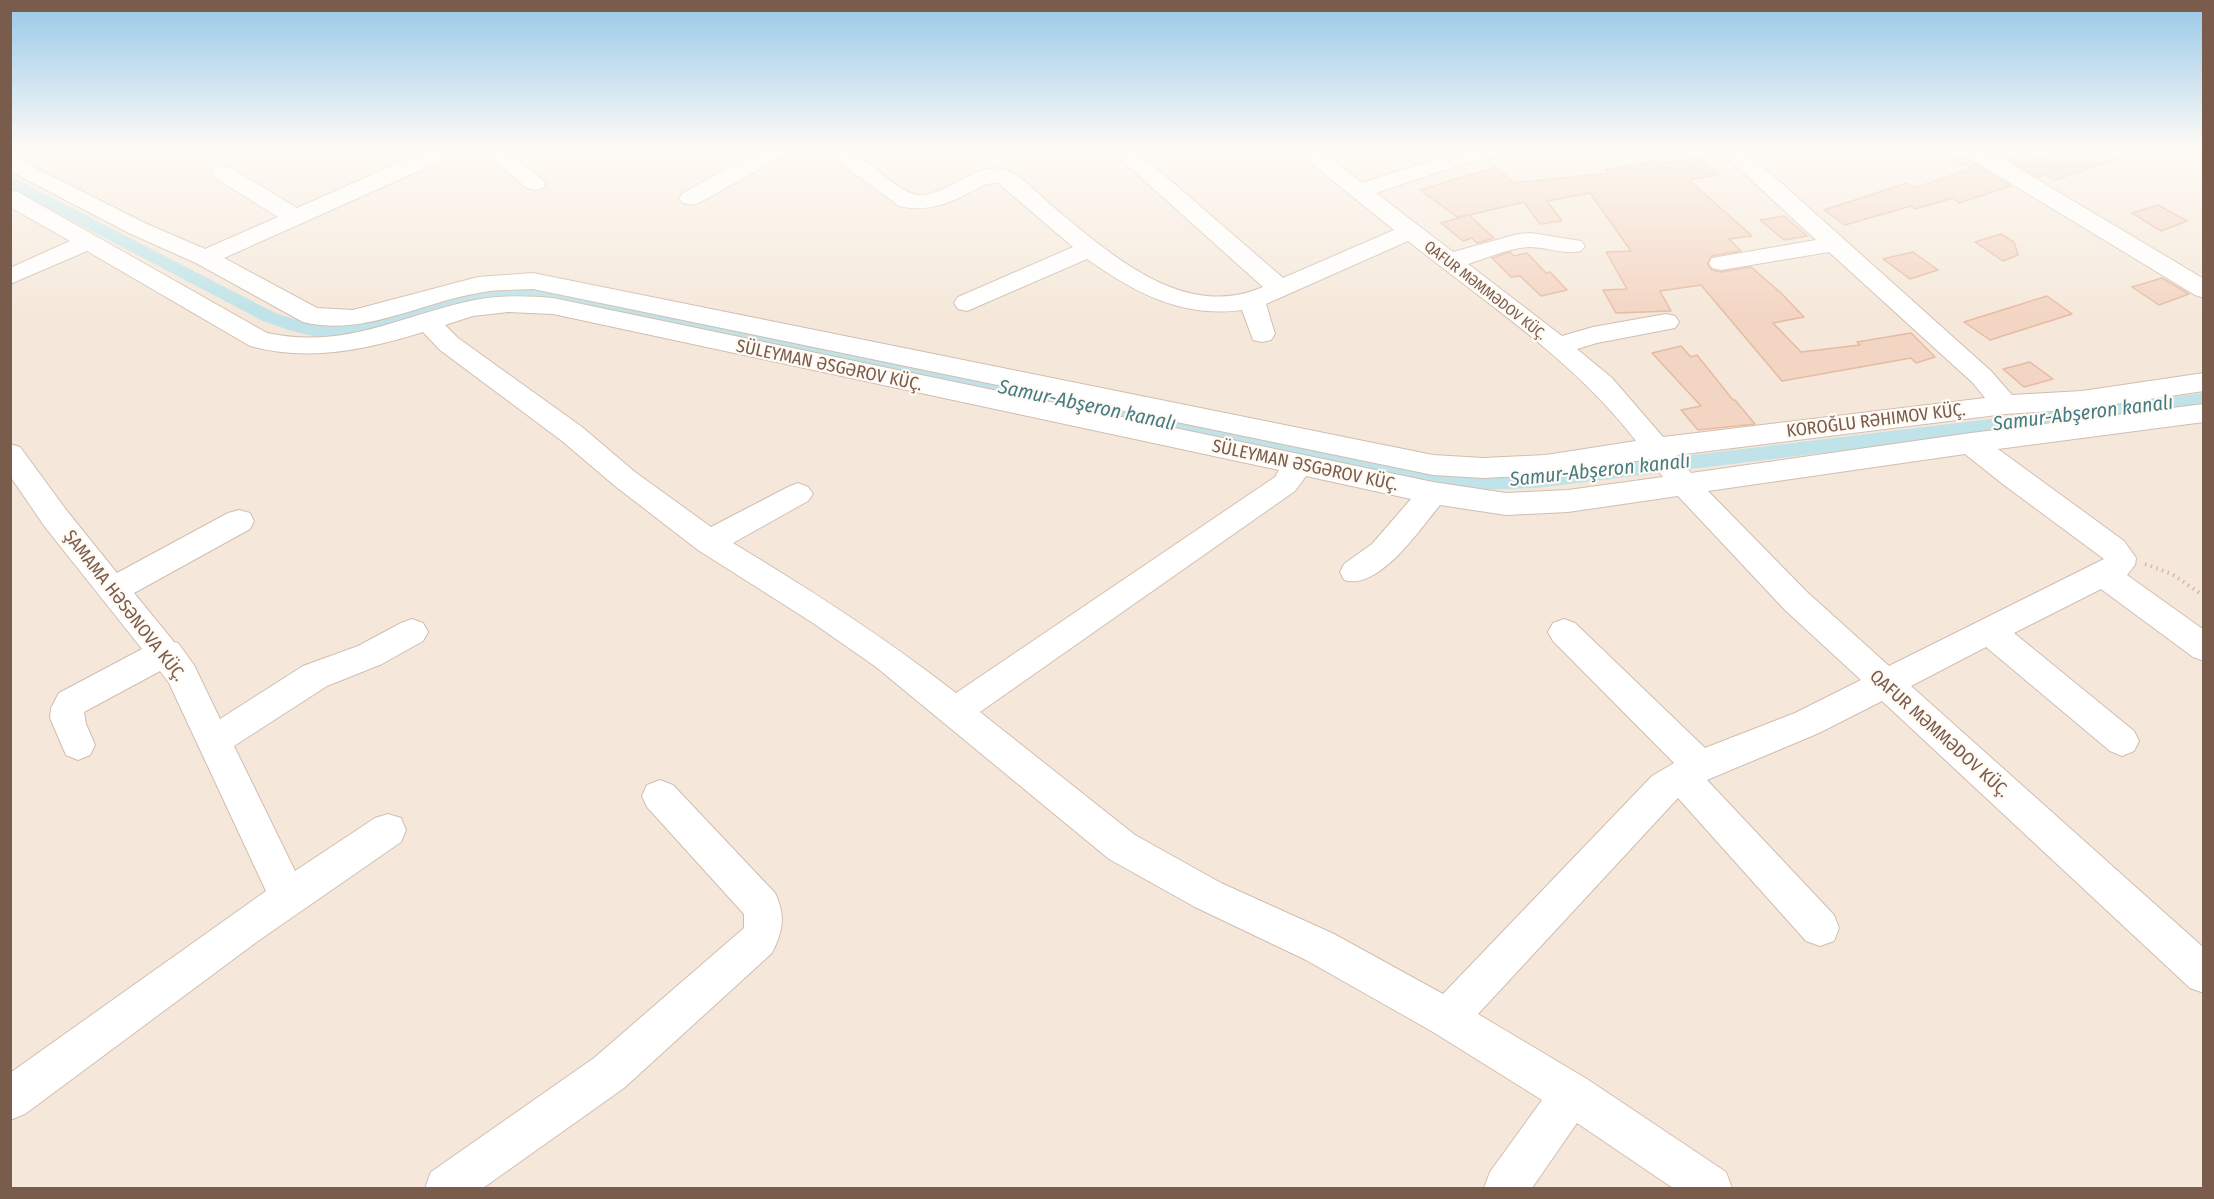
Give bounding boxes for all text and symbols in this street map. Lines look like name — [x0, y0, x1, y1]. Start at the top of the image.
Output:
street label: QAFUR MƏMMƏDOV KÜÇ. — [1420, 238, 1550, 344]
street label: SÜLEYMAN ƏSGƏROV KÜÇ. — [734, 336, 924, 396]
water label: Samur-Abşeron kanalı — [996, 375, 1178, 437]
water label: Samur-Abşeron kanalı — [1992, 391, 2174, 437]
street label: KOROĞLU RƏHIMOV KÜÇ. — [1785, 399, 1967, 443]
street label: SÜLEYMAN ƏSGƏROV KÜÇ. — [1210, 436, 1400, 496]
water label: Samur-Abşeron kanalı — [1509, 450, 1691, 492]
street label: ŞAMAMA HƏSƏNOVA KÜÇ. — [58, 526, 190, 686]
street label: QAFUR MƏMMƏDOV KÜÇ. — [1865, 666, 2013, 802]

